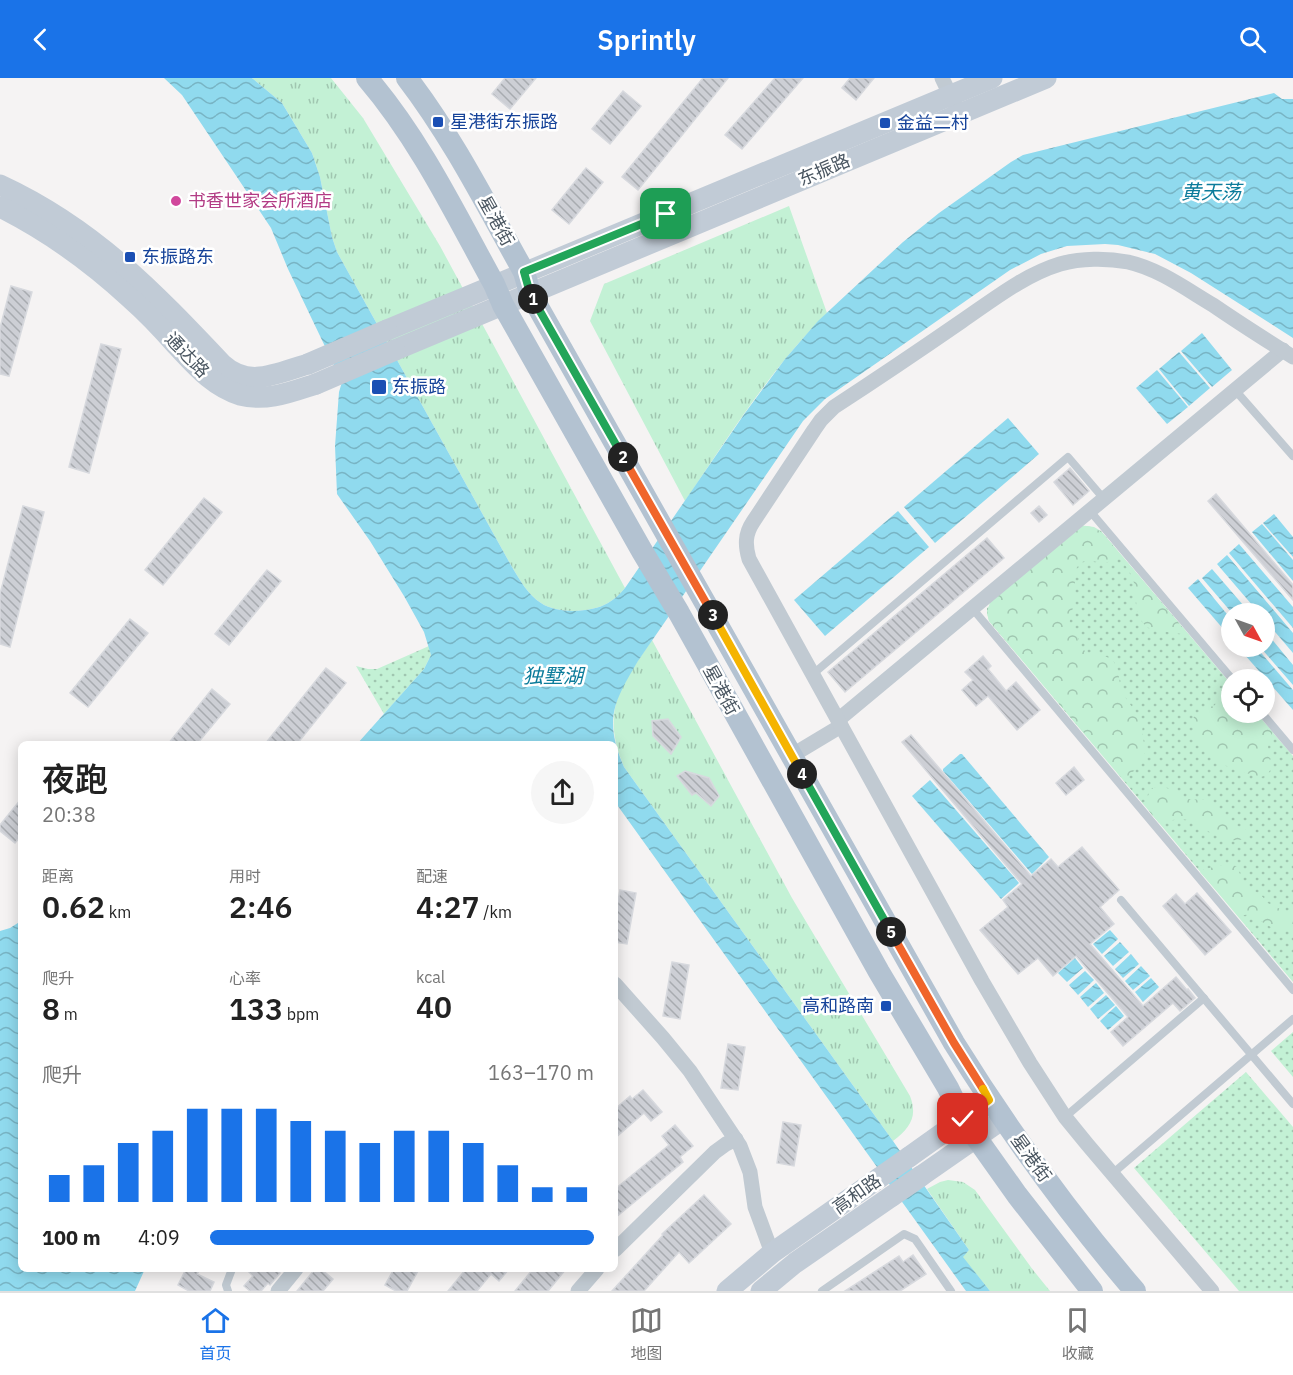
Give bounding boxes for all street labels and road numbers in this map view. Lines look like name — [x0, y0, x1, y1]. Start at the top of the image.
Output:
street label: 东振路 — [794, 148, 853, 191]
street label: 星港街 — [473, 192, 520, 250]
street label: 通达路 — [160, 327, 214, 382]
street label: 星港街 — [698, 661, 745, 719]
street label: 星港街 — [1006, 1129, 1057, 1186]
street label: 高和路 — [828, 1169, 885, 1218]

